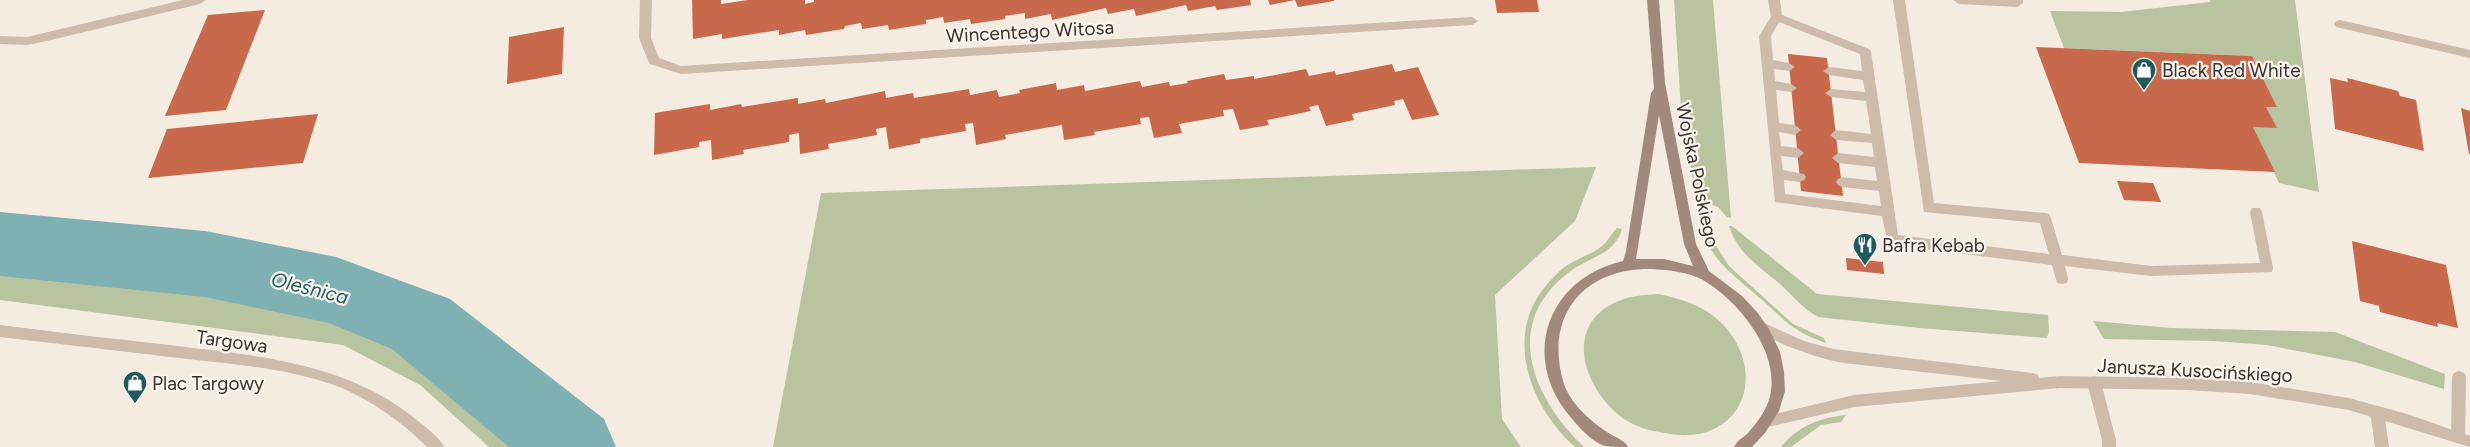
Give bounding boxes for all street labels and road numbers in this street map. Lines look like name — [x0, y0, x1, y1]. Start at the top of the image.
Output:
street label: Wincentego Witosa — [945, 16, 1115, 47]
street label: Wojska Polskiego — [1671, 101, 1724, 249]
street label: Targowa — [195, 325, 269, 358]
street label: Janusza Kusocińskiego — [2097, 354, 2293, 387]

